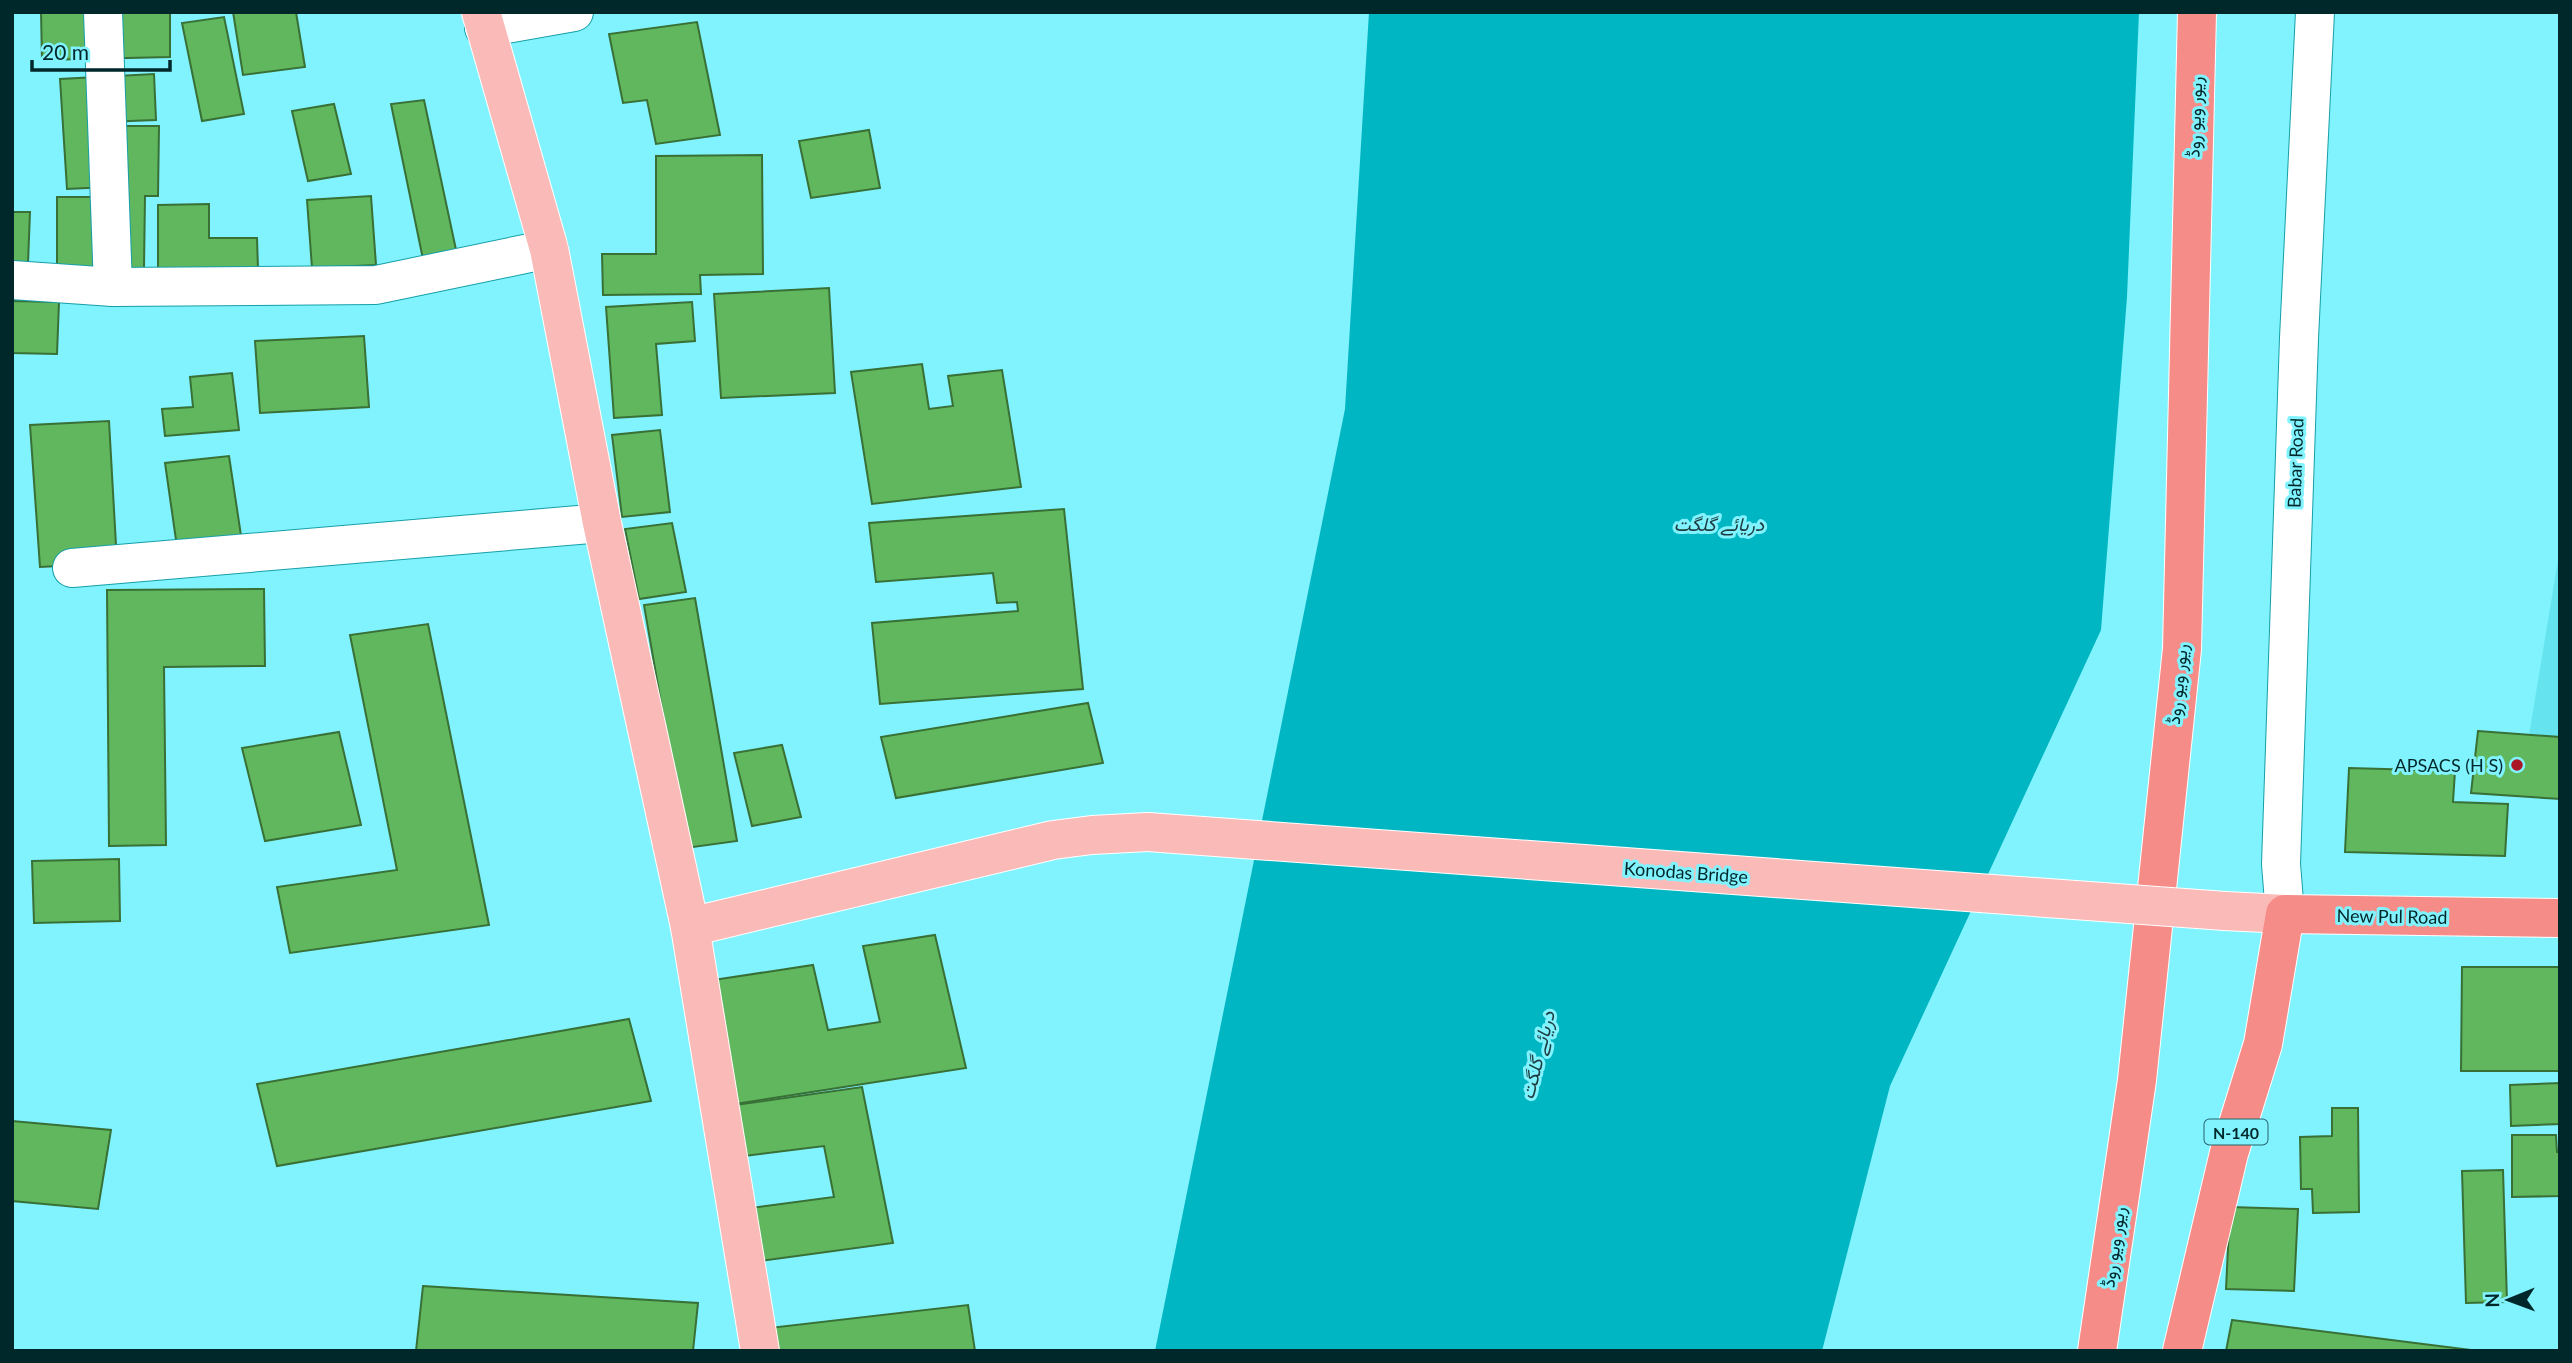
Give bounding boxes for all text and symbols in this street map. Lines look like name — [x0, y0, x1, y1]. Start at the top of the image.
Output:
scale bar — [32, 28, 170, 72]
text: 20 m — [42, 39, 89, 64]
street label: ریور ویو روڈ — [2182, 76, 2207, 158]
street label: Babar Road — [2282, 418, 2308, 508]
water label: دریائے گلگت — [1674, 512, 1765, 536]
street label: ریور ویو روڈ — [2162, 642, 2193, 726]
place label: APSACS (H S) — [2394, 754, 2503, 776]
marker: APSACS (H S) — [2509, 757, 2525, 773]
street label: Konodas Bridge — [1623, 857, 1749, 887]
street label: New Pul Road — [2336, 904, 2448, 928]
water label: دریائے گلگت — [1515, 1008, 1560, 1102]
road number: N-140 — [2204, 1120, 2268, 1144]
street label: ریور ویو روڈ — [2096, 1205, 2131, 1289]
north arrow — [2474, 1265, 2544, 1335]
text: N — [2480, 1293, 2503, 1308]

